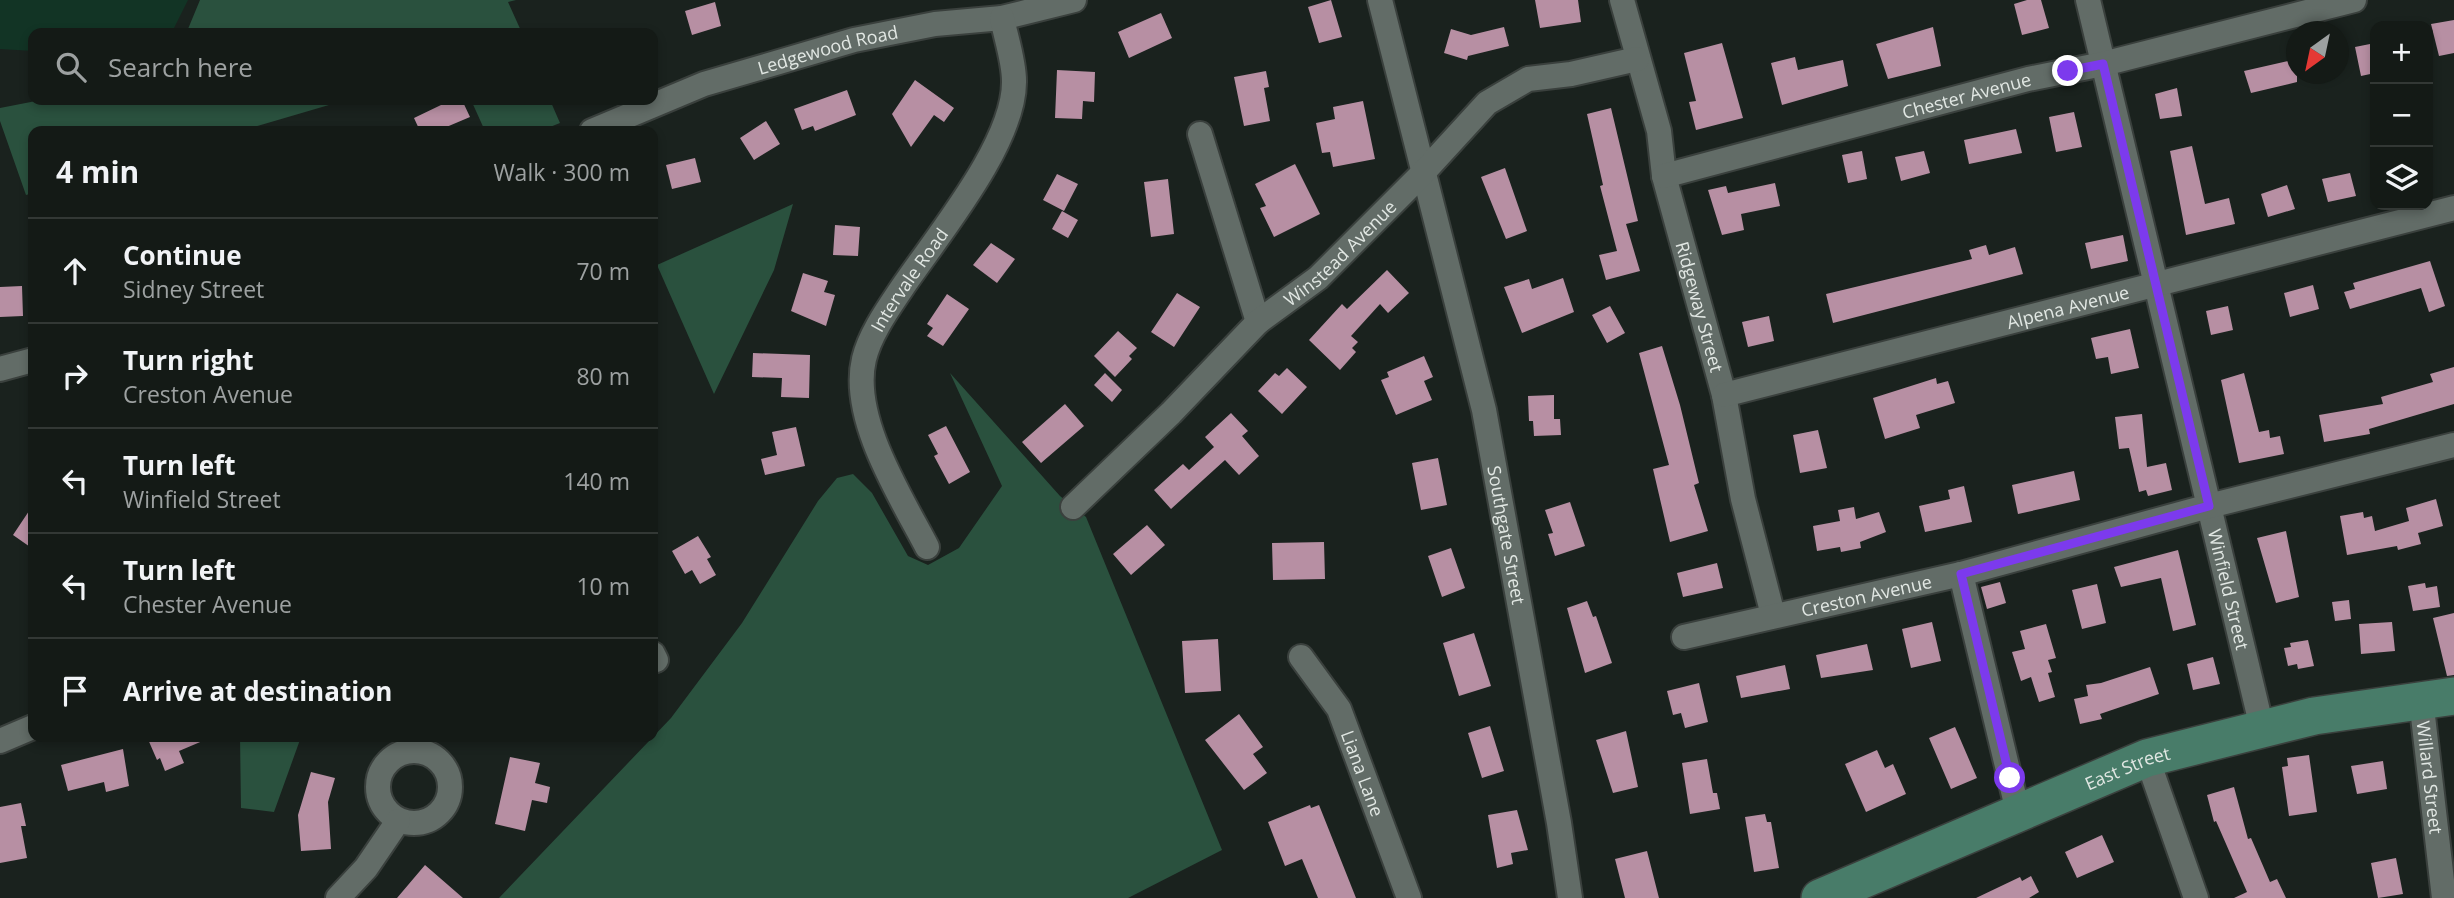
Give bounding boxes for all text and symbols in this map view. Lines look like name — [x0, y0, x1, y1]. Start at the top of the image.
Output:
street label: Ledgewood Road — [755, 20, 900, 80]
north arrow — [2286, 21, 2349, 84]
map controls — [2370, 21, 2433, 210]
button: + — [2370, 21, 2433, 84]
search box — [28, 28, 658, 105]
icon: search — [52, 48, 90, 86]
text: Search here — [108, 49, 253, 85]
route end — [2052, 55, 2083, 86]
street label: Chester Avenue — [1899, 67, 2033, 124]
button: − — [2370, 84, 2433, 147]
button: layers — [2370, 147, 2433, 210]
text: 4 min — [56, 151, 139, 192]
text: Walk · 300 m — [493, 156, 630, 188]
street label: Winstead Avenue — [1279, 195, 1401, 311]
street label: Intervale Road — [865, 223, 953, 336]
text: Continue — [123, 237, 242, 273]
street label: Ridgeway Street — [1670, 239, 1729, 375]
icon: ahead — [56, 252, 94, 290]
text: 70 m — [576, 255, 630, 287]
text: Sidney Street — [123, 273, 264, 305]
street label: Alpena Avenue — [2004, 280, 2132, 334]
text: Turn right — [123, 342, 254, 378]
icon: right — [56, 357, 94, 395]
text: 80 m — [576, 360, 630, 392]
text: Creston Avenue — [123, 378, 293, 410]
text: Turn left — [123, 447, 235, 483]
icon: left — [56, 462, 94, 500]
street label: Southgate Street — [1482, 464, 1531, 606]
text: 140 m — [563, 465, 630, 497]
text: Winfield Street — [123, 483, 281, 515]
street label: Winfield Street — [2203, 527, 2255, 652]
text: Turn left — [123, 552, 235, 588]
icon: left — [56, 567, 94, 605]
street label: Creston Avenue — [1799, 569, 1934, 622]
text: 10 m — [576, 570, 630, 602]
text: Chester Avenue — [123, 588, 292, 620]
icon: arrive — [56, 672, 94, 710]
text: Arrive at destination — [123, 673, 392, 709]
street label: Willard Street — [2412, 720, 2449, 835]
street label: Liana Lane — [1336, 727, 1390, 820]
street label: East Street — [2081, 741, 2173, 795]
route start — [1994, 762, 2025, 793]

